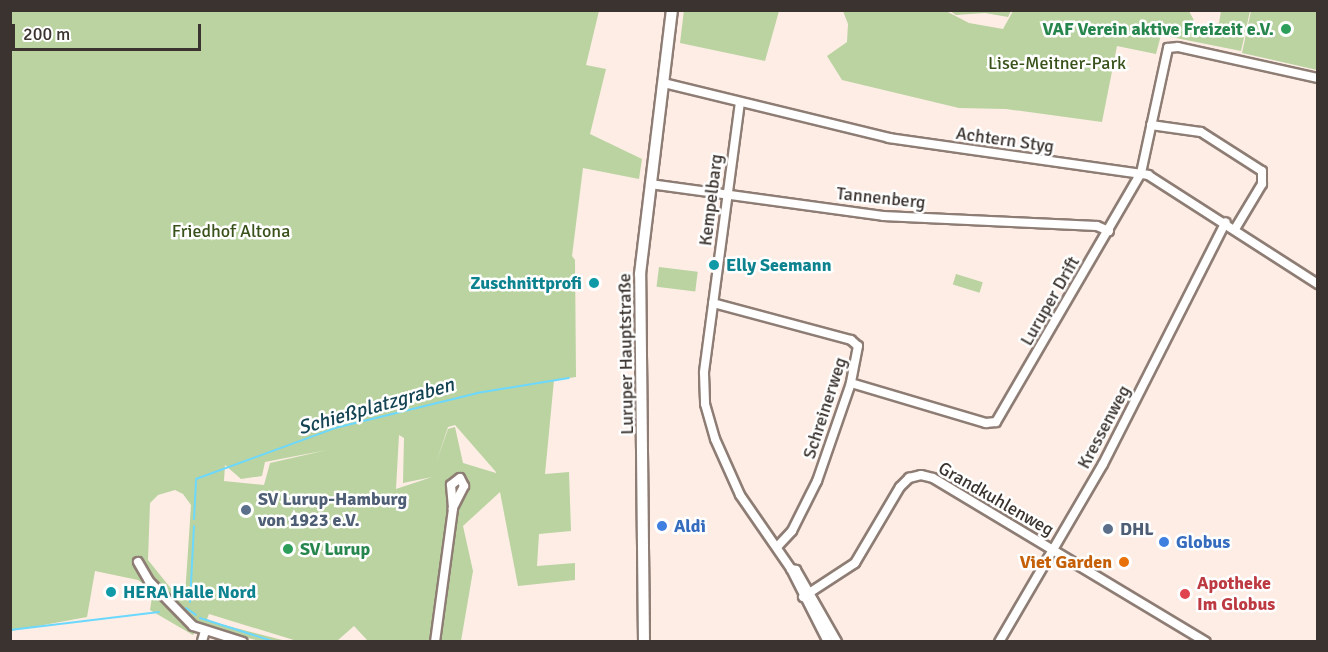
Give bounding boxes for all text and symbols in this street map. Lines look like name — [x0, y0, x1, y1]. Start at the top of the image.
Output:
scale bar — [15, 12, 204, 50]
place label: VAF Verein aktive Freizeit e.V. — [1042, 18, 1274, 40]
marker: VAF Verein aktive Freizeit e.V. — [1279, 22, 1293, 36]
text: 200 m — [23, 23, 70, 45]
park label: Lise-Meitner-Park — [988, 52, 1126, 74]
street label: Achtern Styg — [955, 122, 1055, 158]
street label: Kempelbarg — [695, 153, 727, 247]
street label: Tannenberg — [835, 183, 927, 213]
park label: Friedhof Altona — [172, 220, 290, 242]
street label: Luruper Drift — [1016, 252, 1084, 350]
place label: Elly Seemann — [726, 254, 831, 276]
marker: Elly Seemann — [707, 258, 721, 272]
place label: Zuschnittprofi — [470, 272, 582, 294]
street label: Luruper Hauptstraße — [614, 273, 638, 435]
marker: Zuschnittprofi — [587, 276, 601, 290]
street label: Schreinerweg — [798, 354, 852, 462]
water label: Schießplatzgraben — [295, 372, 457, 440]
street label: Kressenweg — [1073, 381, 1135, 473]
street label: Grandkuhlenweg — [934, 457, 1058, 541]
place label: SV Lurup-Hamburg von 1923 e.V. — [258, 489, 407, 532]
marker: SV Lurup-Hamburg von 1923 e.V. — [239, 503, 253, 517]
place label: Aldi — [674, 515, 706, 537]
place label: DHL — [1120, 518, 1154, 540]
marker: Aldi — [655, 519, 669, 533]
marker: DHL — [1101, 522, 1115, 536]
place label: Globus — [1176, 531, 1230, 553]
marker: Globus — [1157, 535, 1171, 549]
place label: SV Lurup — [300, 538, 370, 560]
marker: SV Lurup — [281, 542, 295, 556]
place label: Viet Garden — [1020, 551, 1112, 573]
marker: Viet Garden — [1117, 555, 1131, 569]
place label: Apotheke Im Globus — [1197, 573, 1275, 616]
place label: HERA Halle Nord — [123, 581, 256, 603]
marker: HERA Halle Nord — [104, 585, 118, 599]
marker: Apotheke Im Globus — [1178, 587, 1192, 601]

